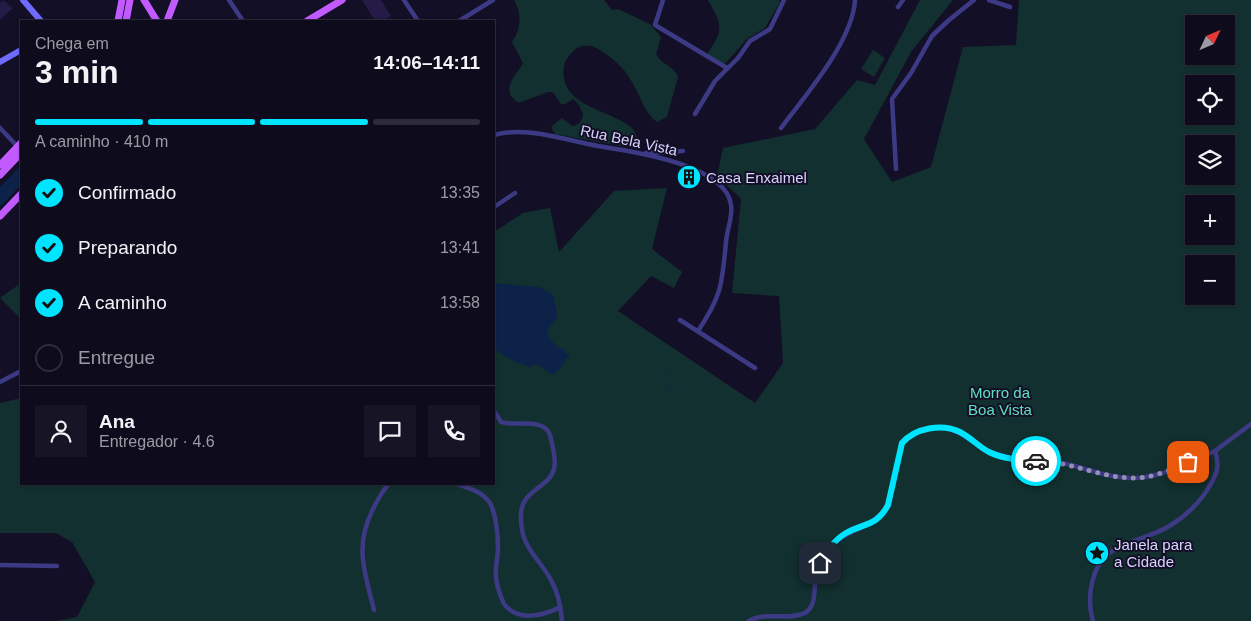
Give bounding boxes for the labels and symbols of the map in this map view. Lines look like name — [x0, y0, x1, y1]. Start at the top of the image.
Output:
north arrow — [1185, 15, 1235, 65]
street label: Rua Bela Vista — [579, 121, 680, 159]
building icon: Casa Enxaimel — [676, 164, 702, 190]
place label: Casa Enxaimel — [706, 169, 807, 186]
park label: Morro da Boa Vista — [968, 384, 1033, 418]
courier — [1011, 436, 1061, 486]
pin — [1167, 441, 1209, 483]
place label: Janela para a Cidade — [1114, 536, 1193, 570]
place icon: Janela para a Cidade — [1084, 540, 1110, 566]
pin — [799, 542, 841, 584]

